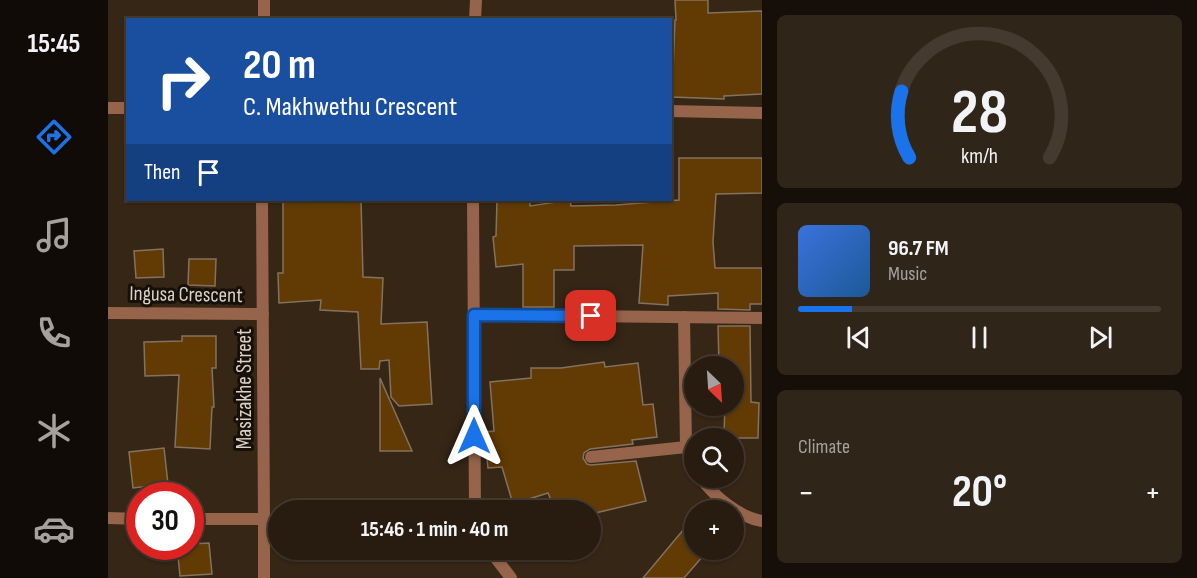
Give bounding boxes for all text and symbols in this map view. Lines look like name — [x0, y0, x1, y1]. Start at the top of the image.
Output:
text: 15:45 — [28, 28, 80, 60]
text: 20 m — [243, 40, 316, 91]
icon: right — [144, 42, 222, 120]
text: 28 — [951, 77, 1008, 152]
text: C. Makhwethu Crescent — [243, 91, 457, 123]
icon: directions — [33, 116, 75, 158]
text: km/h — [961, 145, 998, 170]
icon: arrive — [192, 156, 225, 189]
text: Then — [144, 159, 180, 186]
icon: music — [33, 214, 75, 256]
text: 96.7 FM — [888, 235, 949, 262]
text: Music — [888, 262, 927, 286]
street label: Ingusa Crescent — [129, 281, 243, 308]
pin — [565, 290, 616, 341]
icon: arrive — [574, 299, 607, 332]
icon: phone — [33, 312, 75, 354]
icon: previous — [842, 321, 875, 354]
icon: pause — [963, 321, 996, 354]
icon: next — [1084, 321, 1117, 354]
street label: Masizakhe Street — [232, 329, 257, 449]
north arrow — [684, 356, 744, 416]
map controls — [684, 356, 744, 560]
position arrow — [442, 404, 506, 468]
icon: climate — [33, 410, 75, 452]
button: search — [684, 428, 744, 488]
text: Climate — [798, 435, 850, 459]
text: 20° — [952, 465, 1007, 520]
text: − — [798, 473, 814, 513]
text: + — [1145, 473, 1161, 513]
speed limit sign: 30 — [126, 482, 204, 560]
button: + — [684, 500, 744, 560]
icon: car — [33, 508, 75, 550]
text: 15:46 · 1 min · 40 m — [361, 516, 508, 543]

